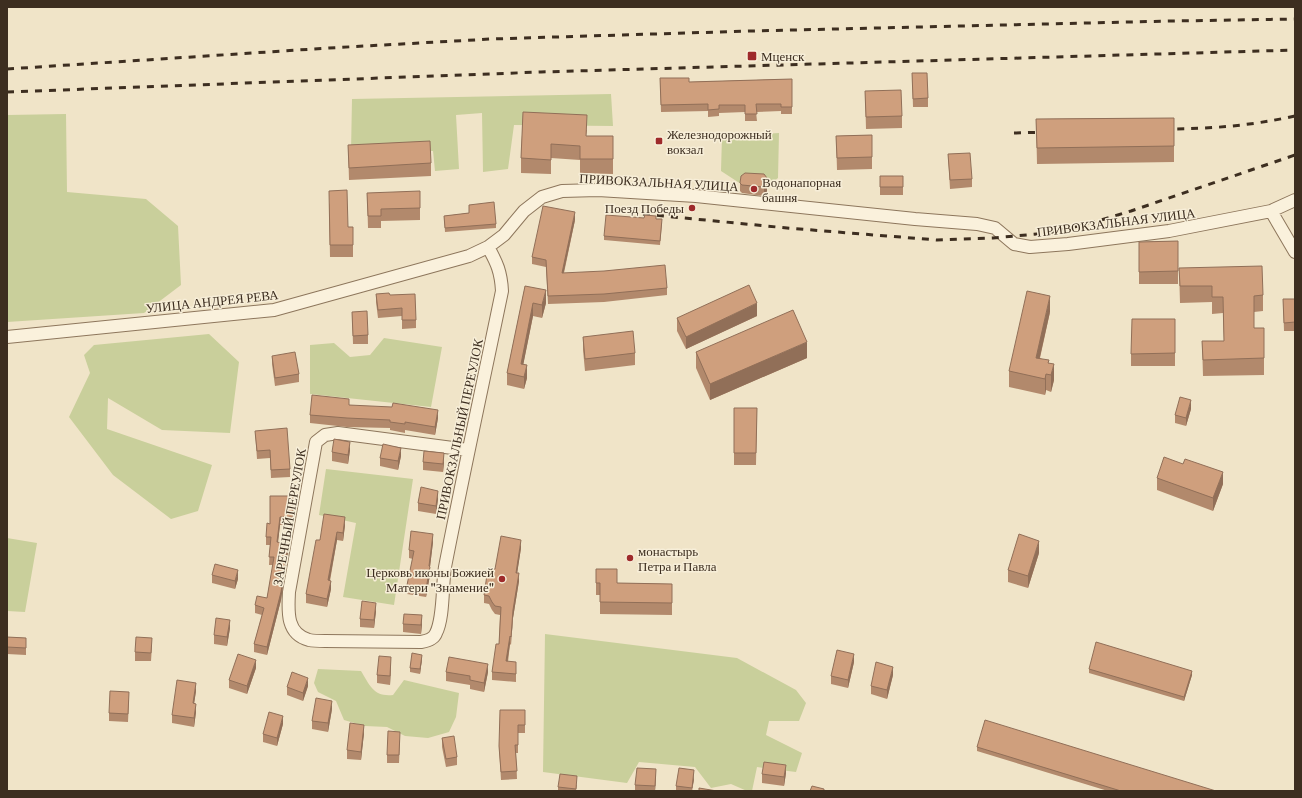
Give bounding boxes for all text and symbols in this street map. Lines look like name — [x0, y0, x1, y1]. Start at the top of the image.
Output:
place label: Мценск — [761, 49, 805, 64]
marker: Мценск — [746, 50, 758, 62]
place label: Железнодорожный вокзал — [667, 127, 772, 157]
marker: Железнодорожный вокзал — [654, 136, 664, 146]
street label: ПРИВОКЗАЛЬНАЯ УЛИЦА — [579, 171, 740, 194]
place label: Водонапорная башня — [762, 175, 841, 205]
marker: Водонапорная башня — [749, 184, 759, 194]
place label: Поезд Победы — [605, 201, 684, 216]
marker: Поезд Победы — [687, 203, 697, 213]
street label: ПРИВОКЗАЛЬНАЯ УЛИЦА — [1036, 205, 1197, 240]
street label: УЛИЦА АНДРЕЯ РЕВА — [145, 287, 280, 316]
street label: ПРИВОКЗАЛЬНЫЙ ПЕРЕУЛОК — [433, 337, 486, 521]
street label: ЗАРЕЧНЫЙ ПЕРЕУЛОК — [270, 447, 309, 587]
place label: монастырь Петра и Павла — [638, 544, 717, 574]
marker: монастырь Петра и Павла — [625, 553, 635, 563]
place label: Церковь иконы Божией Матери "Знамение" — [366, 565, 494, 595]
marker: Церковь иконы Божией Матери "Знамение" — [497, 574, 507, 584]

